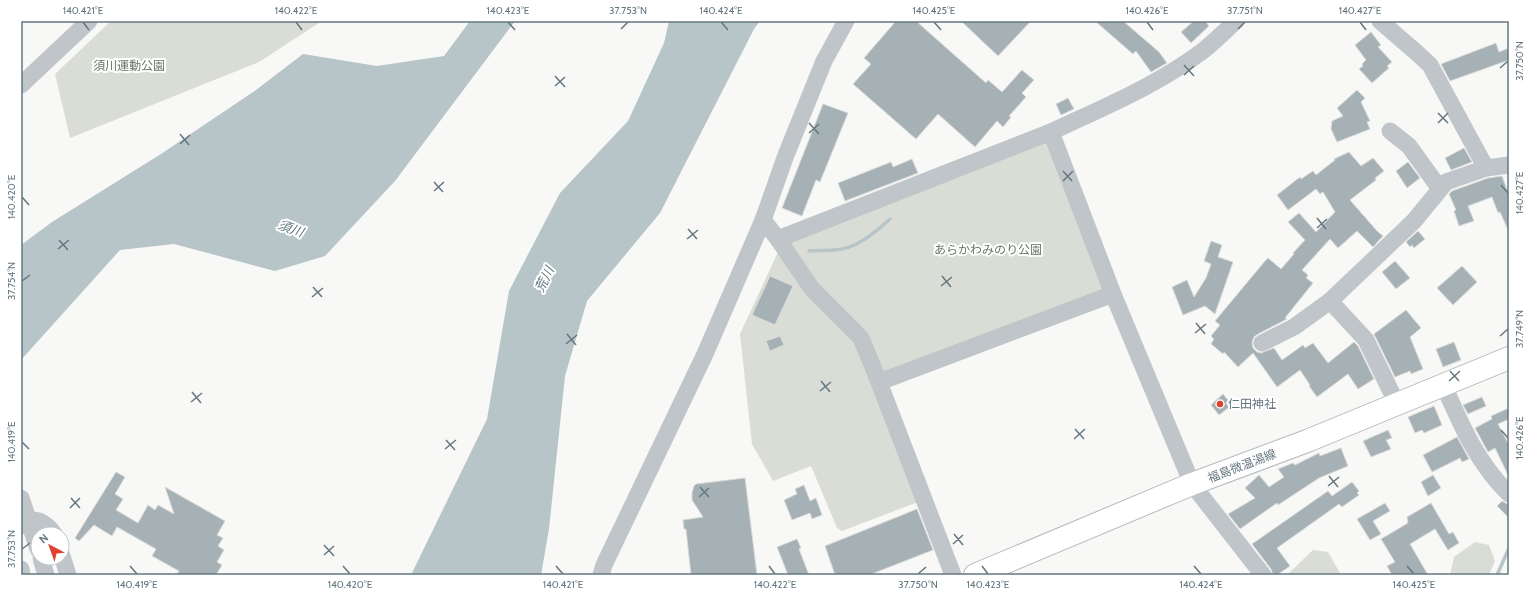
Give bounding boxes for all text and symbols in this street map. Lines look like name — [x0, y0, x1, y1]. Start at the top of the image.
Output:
text: 140.421°E — [63, 4, 104, 17]
text: 140.422°E — [275, 4, 318, 17]
text: 140.423°E — [487, 4, 530, 17]
text: 37.753°N — [609, 4, 647, 17]
text: 140.424°E — [699, 4, 743, 17]
text: 140.425°E — [913, 4, 956, 17]
text: 140.426°E — [1126, 4, 1169, 17]
text: 37.751°N — [1227, 4, 1263, 17]
text: 140.427°E — [1339, 4, 1382, 17]
text: 37.750°N — [1513, 41, 1526, 81]
park label: 須川運動公園 — [93, 58, 165, 73]
text: 140.427°E — [1513, 171, 1526, 214]
text: 140.420°E — [5, 174, 18, 219]
water label: 須川 — [276, 216, 308, 241]
park label: あらかわみのり公園 — [934, 242, 1042, 257]
text: 37.754°N — [5, 262, 18, 300]
water label: 荒川 — [531, 262, 558, 294]
text: 37.749°N — [1513, 310, 1526, 348]
place label: 仁田神社 — [1228, 396, 1276, 411]
marker: 仁田神社 — [1215, 399, 1225, 409]
text: 140.426°E — [1513, 416, 1526, 459]
text: 140.419°E — [5, 421, 18, 463]
street label: 福島微温湯線 — [1206, 446, 1278, 485]
north arrow — [30, 526, 70, 566]
text: 37.753°N — [5, 530, 18, 568]
text: N — [36, 531, 51, 546]
text: 140.419°E — [116, 578, 158, 591]
text: 140.420°E — [328, 578, 373, 591]
text: 140.421°E — [543, 578, 584, 591]
text: 140.422°E — [754, 578, 797, 591]
text: 37.750°N — [898, 578, 938, 591]
text: 140.423°E — [967, 578, 1010, 591]
text: 140.424°E — [1179, 578, 1223, 591]
text: 140.425°E — [1393, 578, 1436, 591]

